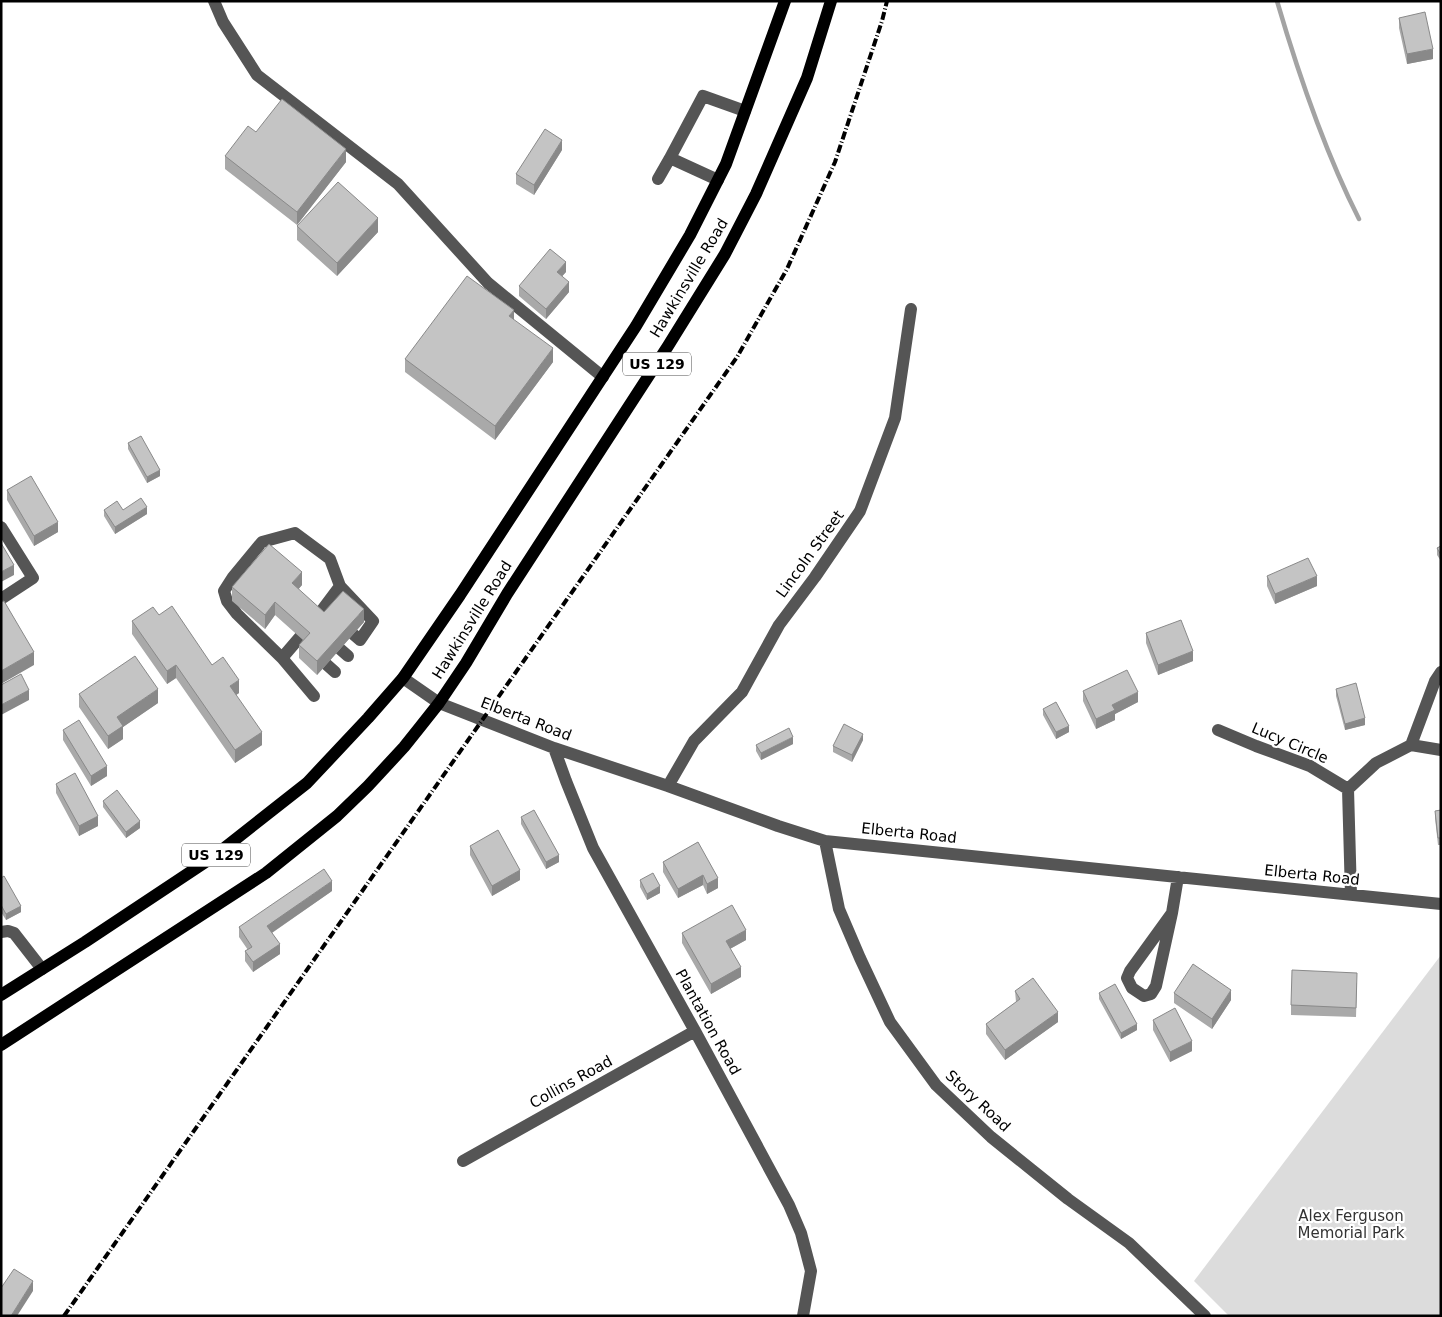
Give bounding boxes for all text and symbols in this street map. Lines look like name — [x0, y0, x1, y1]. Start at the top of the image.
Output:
street label: Hawkinsville Road — [646, 215, 732, 341]
road number: US 129 — [623, 352, 691, 376]
street label: Lincoln Street — [772, 507, 848, 601]
street label: Hawkinsville Road — [428, 558, 516, 682]
street label: Elberta Road — [478, 693, 574, 745]
street label: Lucy Circle — [1249, 719, 1331, 767]
street label: Elberta Road — [860, 819, 958, 847]
road number: US 129 — [182, 844, 250, 866]
street label: Elberta Road — [1263, 861, 1361, 889]
street label: Plantation Road — [671, 966, 745, 1078]
street label: Collins Road — [526, 1052, 616, 1112]
street label: Story Road — [942, 1066, 1014, 1136]
park label: Alex Ferguson Memorial Park — [1298, 1207, 1405, 1242]

